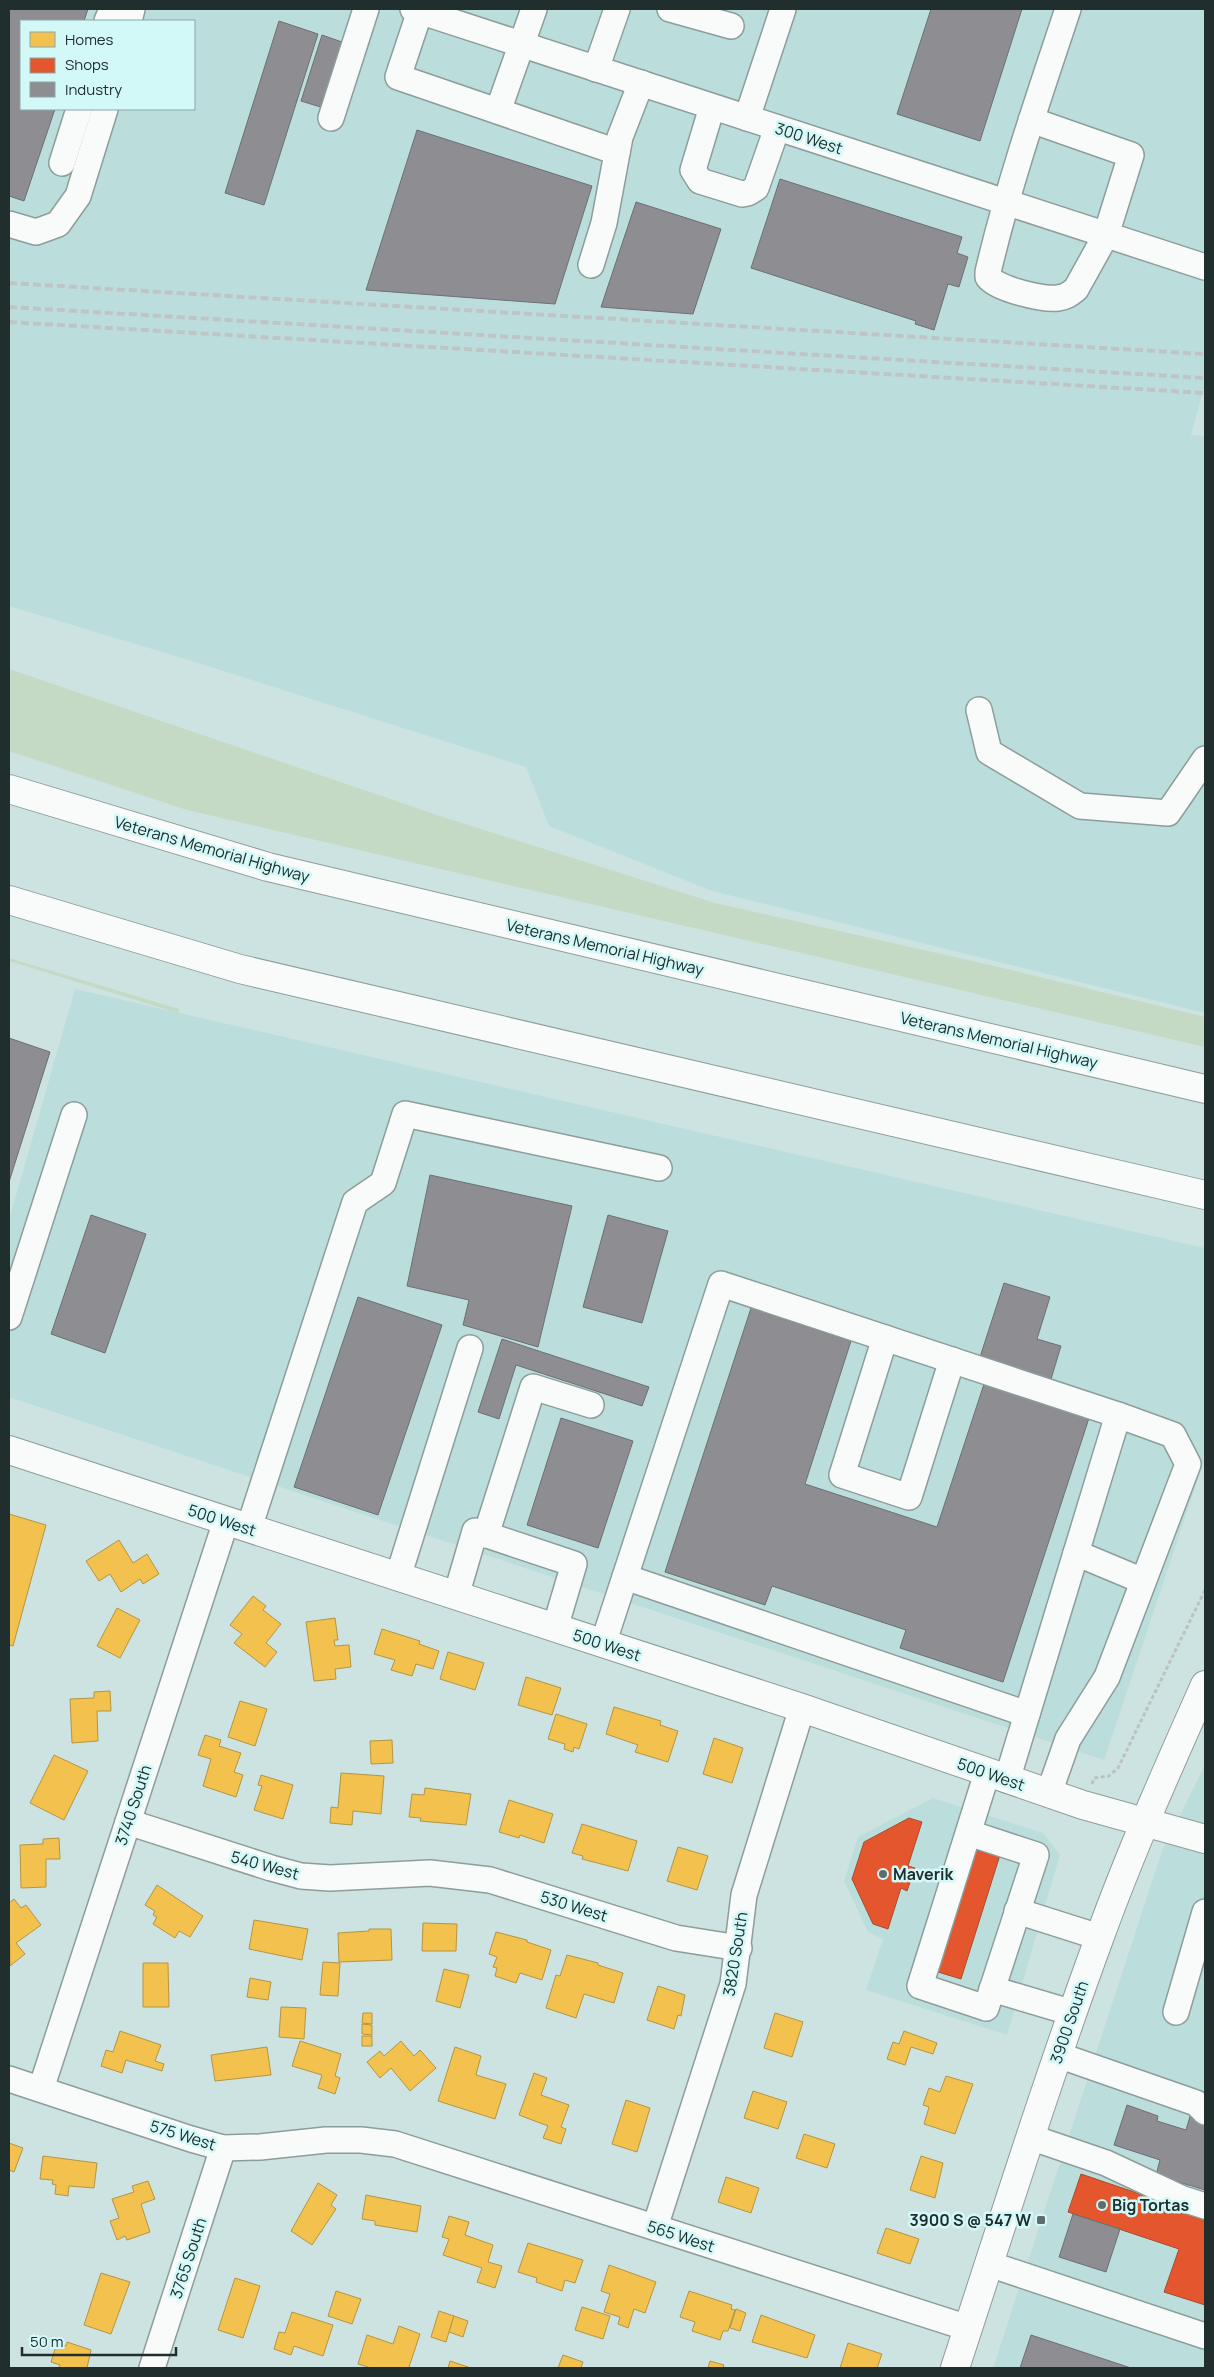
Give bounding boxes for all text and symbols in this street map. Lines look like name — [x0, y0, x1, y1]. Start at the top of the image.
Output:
legend — [20, 20, 195, 110]
text: Homes — [65, 29, 114, 50]
text: Shops — [65, 54, 109, 75]
text: Industry — [65, 79, 122, 100]
street label: 300 West — [772, 117, 846, 159]
street label: Veterans Memorial Highway — [112, 811, 313, 888]
street label: Veterans Memorial Highway — [504, 914, 706, 981]
street label: Veterans Memorial Highway — [898, 1007, 1100, 1074]
street label: 500 West — [185, 1499, 259, 1541]
street label: 500 West — [570, 1624, 644, 1666]
street label: 500 West — [954, 1752, 1028, 1796]
street label: 3740 South — [110, 1762, 156, 1848]
street label: 540 West — [228, 1845, 302, 1885]
place label: Maverik — [893, 1863, 954, 1885]
marker: Maverik — [877, 1868, 889, 1880]
street label: 530 West — [538, 1885, 610, 1927]
street label: 3820 South — [717, 1910, 753, 1998]
street label: 3900 South — [1045, 1978, 1093, 2066]
street label: 575 West — [147, 2115, 219, 2155]
place label: Big Tortas — [1112, 2194, 1189, 2216]
marker: Big Tortas — [1096, 2199, 1108, 2211]
place label: 3900 S @ 547 W — [910, 2209, 1031, 2231]
marker: 3900 S @ 547 W — [1035, 2214, 1047, 2226]
street label: 3765 South — [165, 2215, 211, 2301]
street label: 565 West — [644, 2215, 718, 2257]
scale bar — [22, 2324, 176, 2356]
text: 50 m — [30, 2331, 64, 2352]

